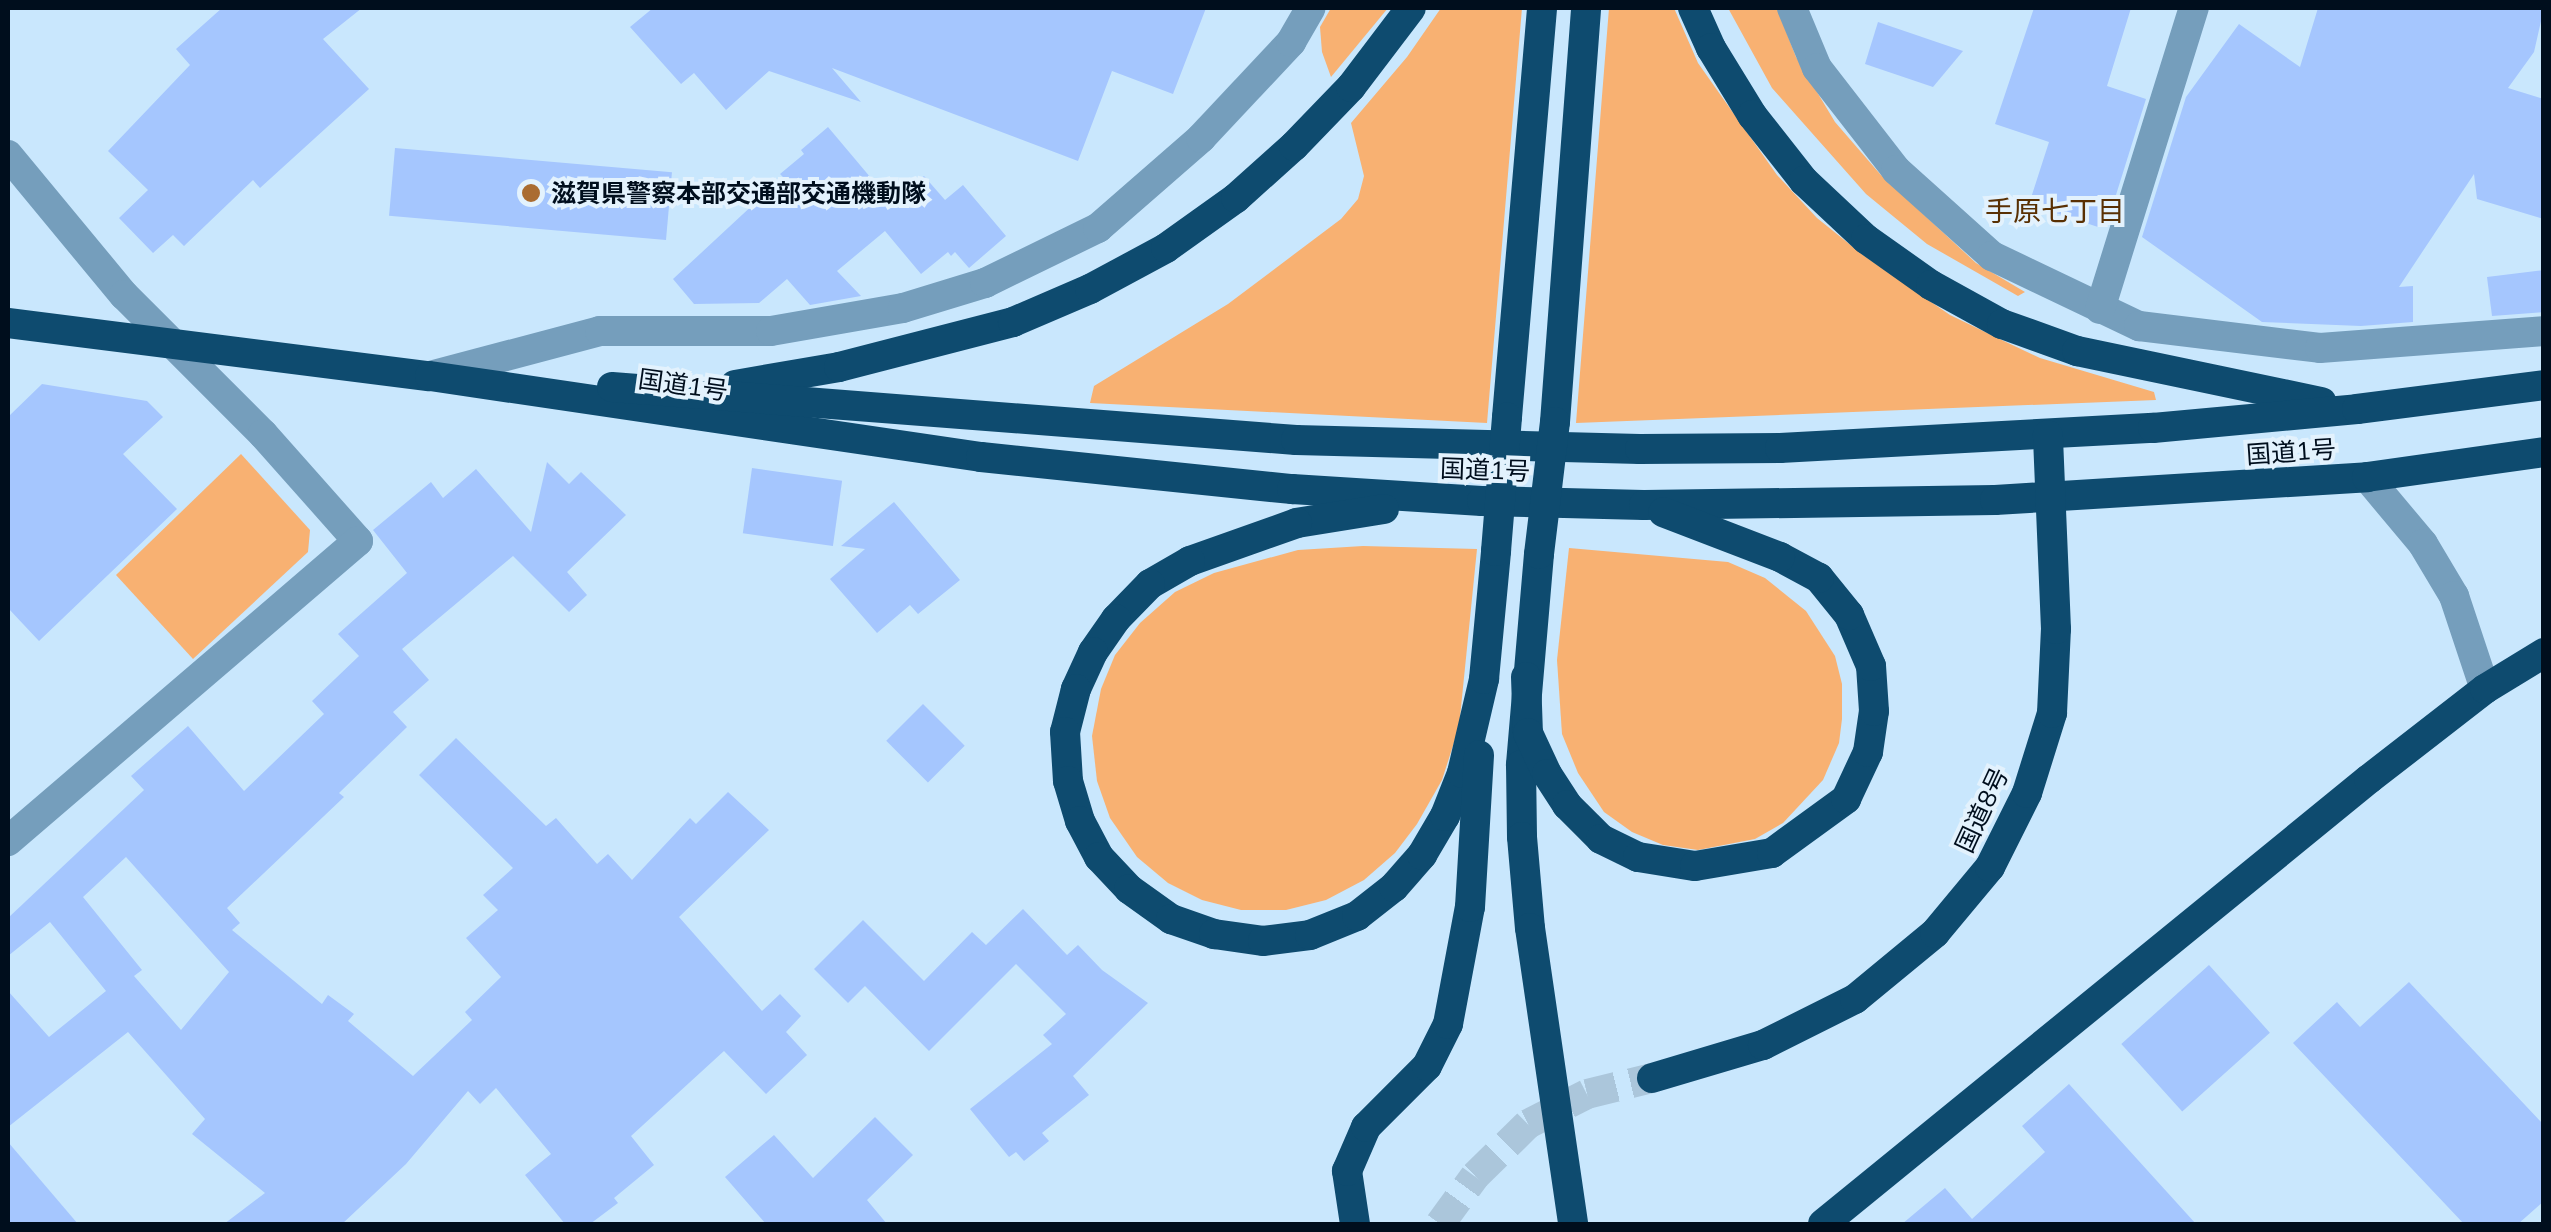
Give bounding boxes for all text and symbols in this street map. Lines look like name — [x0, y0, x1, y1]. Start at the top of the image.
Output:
place label: 滋賀県警察本部交通部交通機動隊 — [551, 178, 926, 208]
marker: 滋賀県警察本部交通部交通機動隊 — [520, 182, 542, 204]
district label: 手原七丁目 — [1985, 194, 2125, 228]
street label: 国道1号 — [636, 364, 730, 406]
street label: 国道1号 — [2245, 434, 2337, 470]
street label: 国道1号 — [1440, 453, 1530, 487]
street label: 国道8号 — [1949, 763, 2015, 857]

